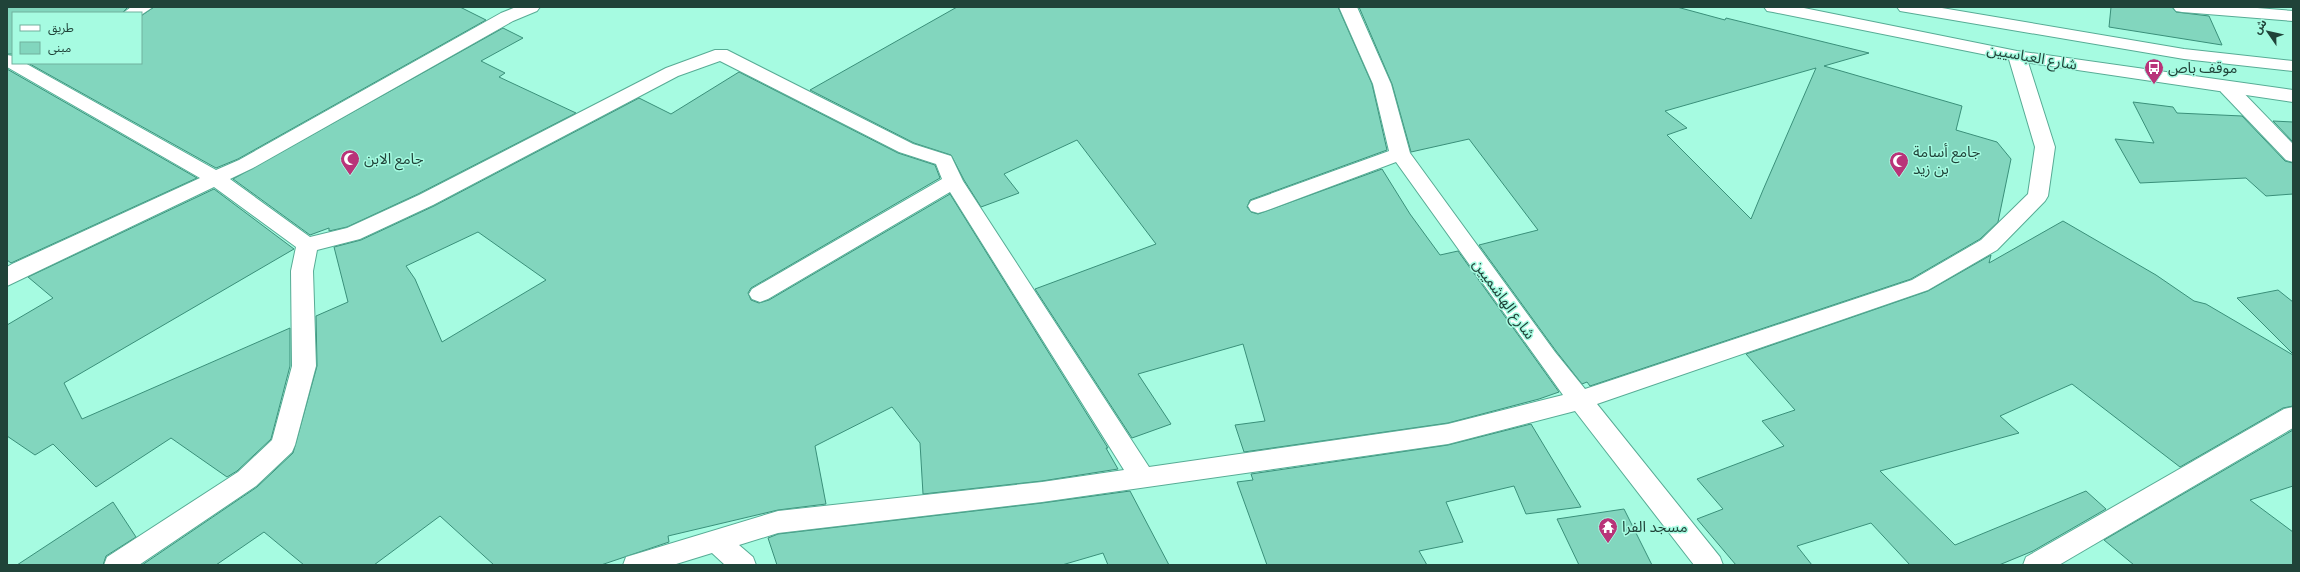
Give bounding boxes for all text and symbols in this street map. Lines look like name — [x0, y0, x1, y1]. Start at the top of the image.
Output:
legend — [12, 12, 142, 64]
north arrow — [2248, 12, 2288, 52]
text: ش — [2250, 16, 2270, 37]
text: طريق — [48, 20, 74, 36]
text: مبنى — [48, 40, 71, 55]
street label: شارع العباسيين — [1985, 40, 2079, 77]
bus stop icon: موقف باص — [2143, 57, 2165, 85]
place label: موقف باص — [2168, 59, 2238, 77]
place label: جامع أسامة بن زيد — [1913, 143, 1980, 178]
mosque icon: جامع الابن — [339, 148, 361, 176]
place label: جامع الابن — [364, 150, 424, 171]
mosque icon: جامع أسامة بن زيد — [1888, 150, 1910, 178]
street label: شارع الهاشميين — [1466, 255, 1539, 345]
temple icon: مسجد الفرا — [1597, 516, 1619, 544]
place label: مسجد الفرا — [1622, 518, 1688, 536]

